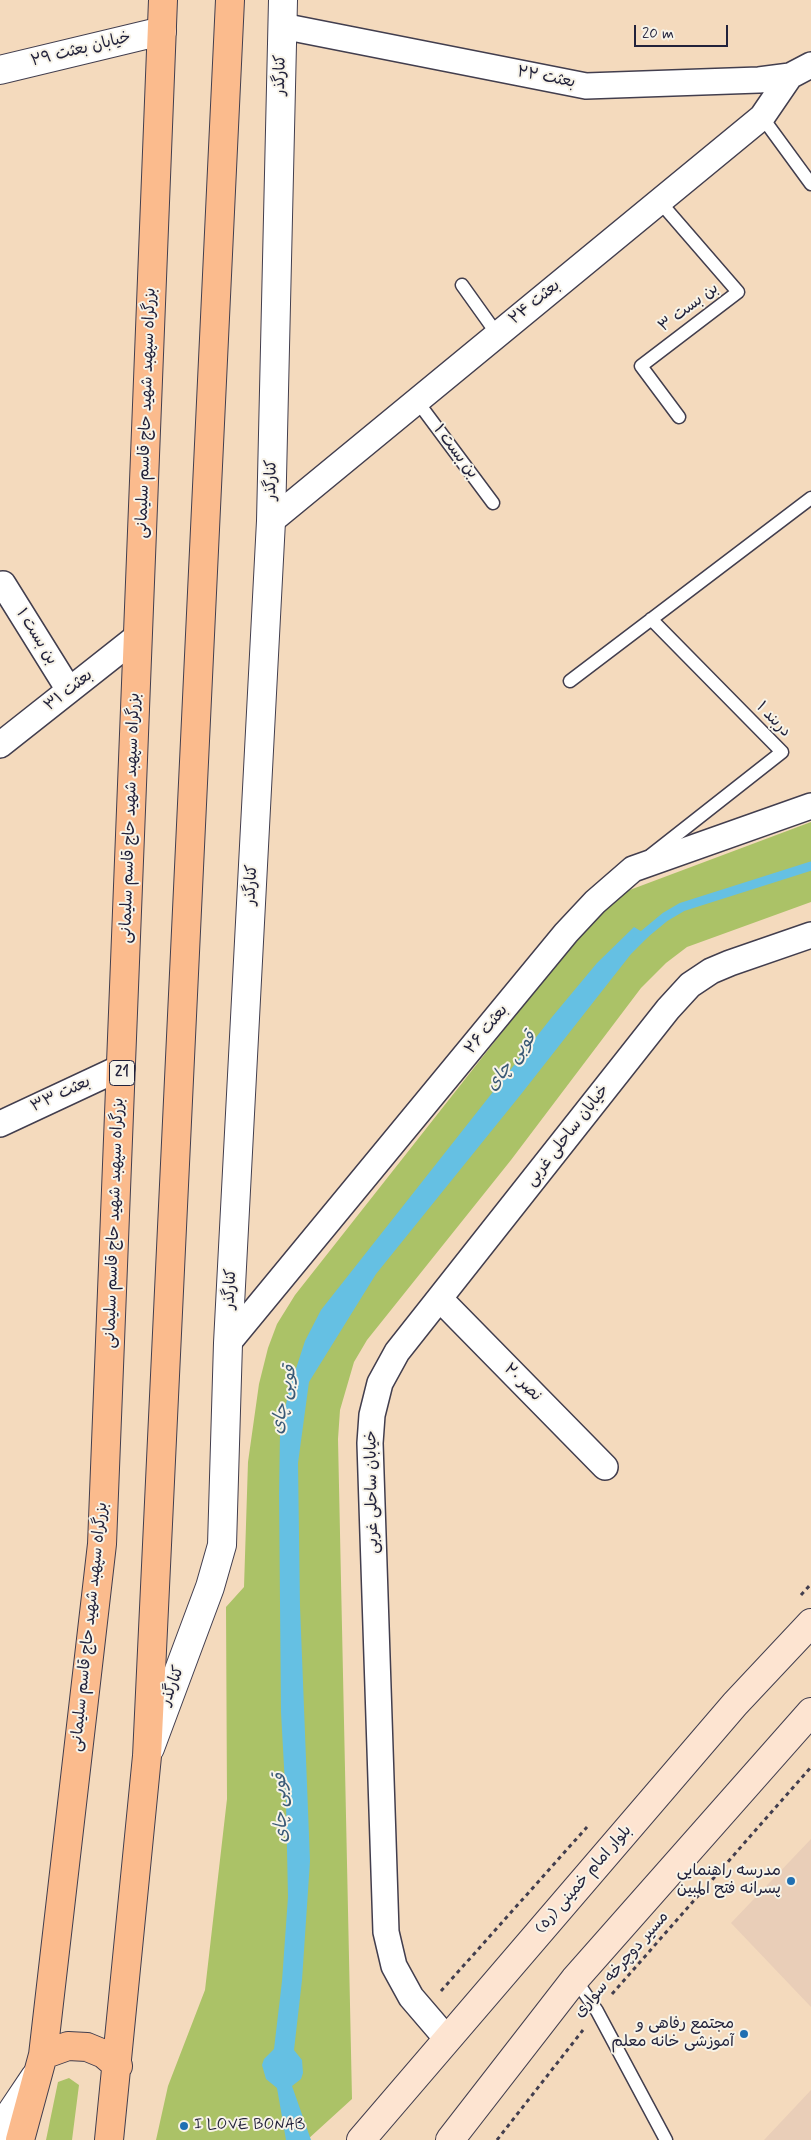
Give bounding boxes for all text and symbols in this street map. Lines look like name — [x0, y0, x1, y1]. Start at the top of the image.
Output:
scale bar — [636, 15, 730, 47]
text: 20 m — [642, 24, 674, 44]
street label: خیابان بعثت ۲۹ — [29, 28, 133, 72]
street label: کنارگذر — [271, 54, 291, 96]
street label: بعثت ۲۲ — [515, 63, 577, 93]
street label: بعثت ۲۴ — [506, 277, 564, 329]
street label: بن بست ۳ — [655, 279, 723, 337]
street label: بزرگراه سپهبد شهید حاج قاسم سلیمانی — [133, 287, 161, 539]
street label: بن بست ۱ — [428, 421, 482, 483]
street label: کنارگذر — [262, 459, 282, 501]
street label: بن بست ۱ — [11, 605, 61, 669]
street label: بعثت ۳۱ — [41, 666, 97, 716]
street label: بزرگراه سپهبد شهید حاج قاسم سلیمانی — [117, 692, 145, 944]
street label: دربند ۱ — [752, 698, 794, 742]
street label: کنارگذر — [241, 864, 263, 906]
street label: بعثت ۲۶ — [461, 1001, 513, 1059]
water label: قوبی چای — [482, 1028, 542, 1096]
road number: 21 — [110, 1060, 134, 1086]
street label: بعثت ۳۳ — [28, 1073, 94, 1117]
street label: خیابان ساحلی غربی — [522, 1081, 614, 1191]
street label: بزرگراه سپهبد شهید حاج قاسم سلیمانی — [101, 1097, 129, 1349]
street label: کنارگذر — [220, 1268, 242, 1310]
street label: نصر ۲۰ — [499, 1360, 545, 1406]
water label: قوبی چای — [267, 1364, 303, 1436]
street label: خیابان ساحلی غربی — [362, 1430, 384, 1554]
street label: بزرگراه سپهبد شهید حاج قاسم سلیمانی — [67, 1501, 113, 1753]
street label: کنارگذر — [157, 1664, 189, 1708]
water label: قوبی چای — [271, 1773, 293, 1843]
street label: بلوار امام خمینی (ره) — [532, 1822, 636, 1938]
place label: مدرسه راهنمایی پسرانه فتح المبین — [677, 1862, 781, 1900]
marker: مدرسه راهنمایی پسرانه فتح المبین — [785, 1875, 797, 1887]
street label: مسیر دوچرخه سواری — [571, 1908, 673, 2022]
place label: مجتمع رفاهی و آموزشی خانه معلم — [611, 2015, 734, 2053]
marker: مجتمع رفاهی و آموزشی خانه معلم — [738, 2028, 750, 2040]
place label: I LOVE BONAB — [194, 2116, 305, 2136]
marker: I LOVE BONAB — [178, 2120, 190, 2132]

